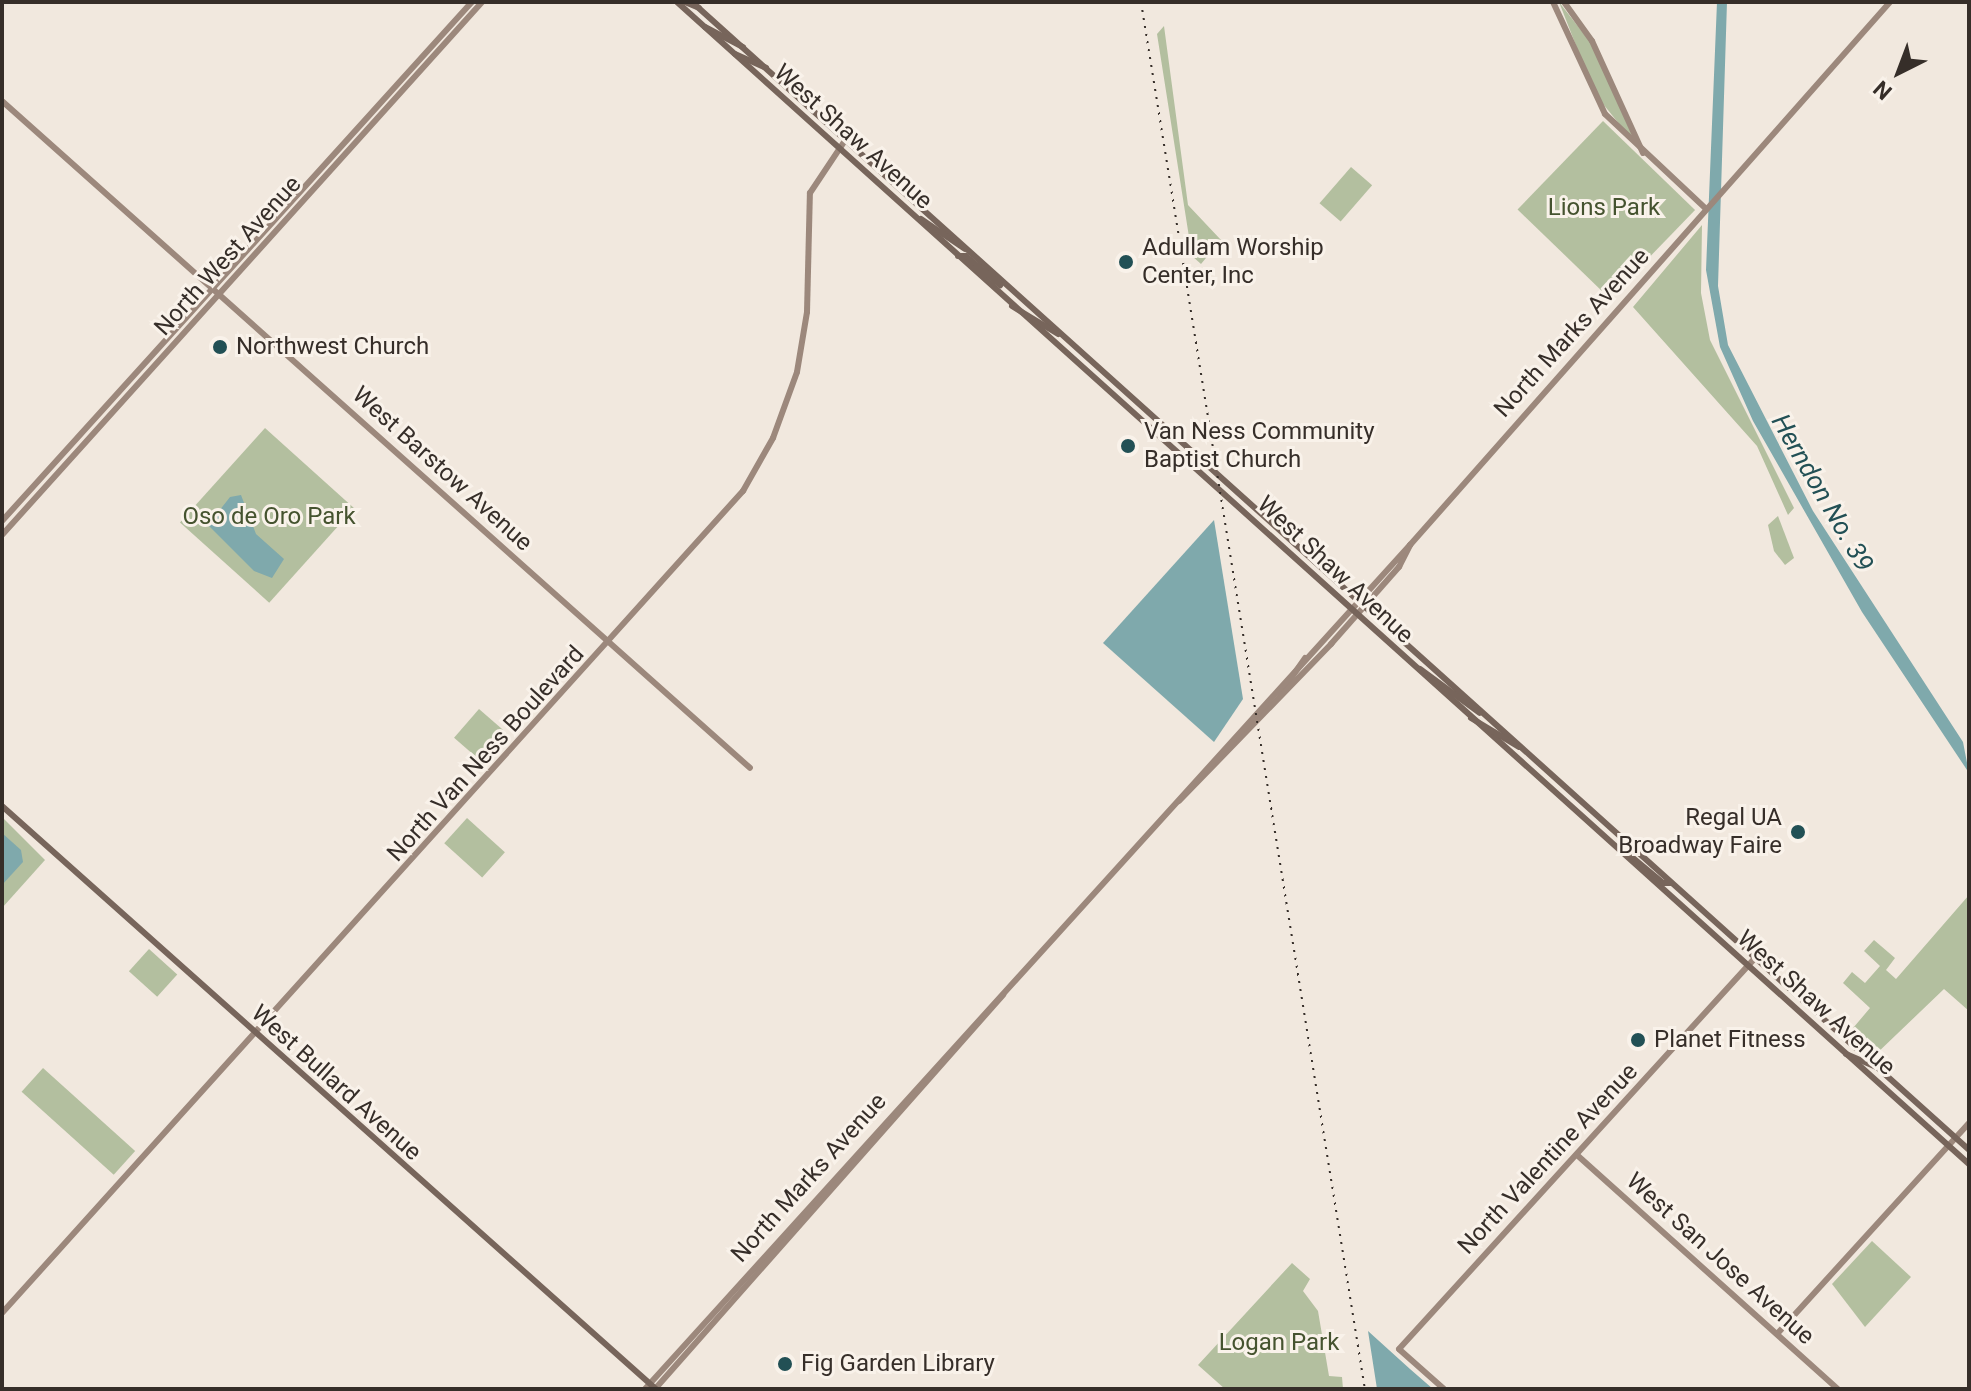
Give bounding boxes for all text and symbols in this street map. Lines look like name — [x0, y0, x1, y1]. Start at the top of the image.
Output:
north arrow — [1859, 32, 1939, 112]
street label: West Shaw Avenue — [768, 58, 938, 216]
text: N — [1868, 76, 1897, 105]
street label: North West Avenue — [149, 170, 307, 342]
park label: Lions Park — [1548, 194, 1660, 222]
place label: Adullam Worship Center, Inc — [1142, 234, 1324, 290]
street label: North Marks Avenue — [1488, 242, 1656, 424]
marker: Adullam Worship Center, Inc — [1117, 253, 1135, 271]
place label: Northwest Church — [236, 333, 429, 361]
marker: Northwest Church — [211, 338, 229, 356]
street label: West Barstow Avenue — [346, 381, 538, 557]
water label: Herndon No. 39 — [1764, 409, 1880, 577]
place label: Van Ness Community Baptist Church — [1144, 418, 1375, 474]
marker: Van Ness Community Baptist Church — [1119, 437, 1137, 455]
street label: West Shaw Avenue — [1251, 490, 1419, 650]
park label: Oso de Oro Park — [182, 503, 356, 531]
street label: North Van Ness Boulevard — [382, 640, 590, 868]
place label: Regal UA Broadway Faire — [1618, 804, 1782, 860]
marker: Regal UA Broadway Faire — [1789, 823, 1807, 841]
street label: West Shaw Avenue — [1731, 924, 1901, 1082]
street label: West Bullard Avenue — [245, 999, 427, 1167]
place label: Planet Fitness — [1654, 1026, 1806, 1054]
marker: Planet Fitness — [1629, 1031, 1647, 1049]
street label: North Valentine Avenue — [1452, 1058, 1644, 1260]
street label: North Marks Avenue — [725, 1087, 893, 1269]
street label: West San Jose Avenue — [1620, 1167, 1820, 1351]
park label: Logan Park — [1219, 1329, 1339, 1357]
place label: Fig Garden Library — [801, 1350, 995, 1378]
marker: Fig Garden Library — [776, 1355, 794, 1373]

